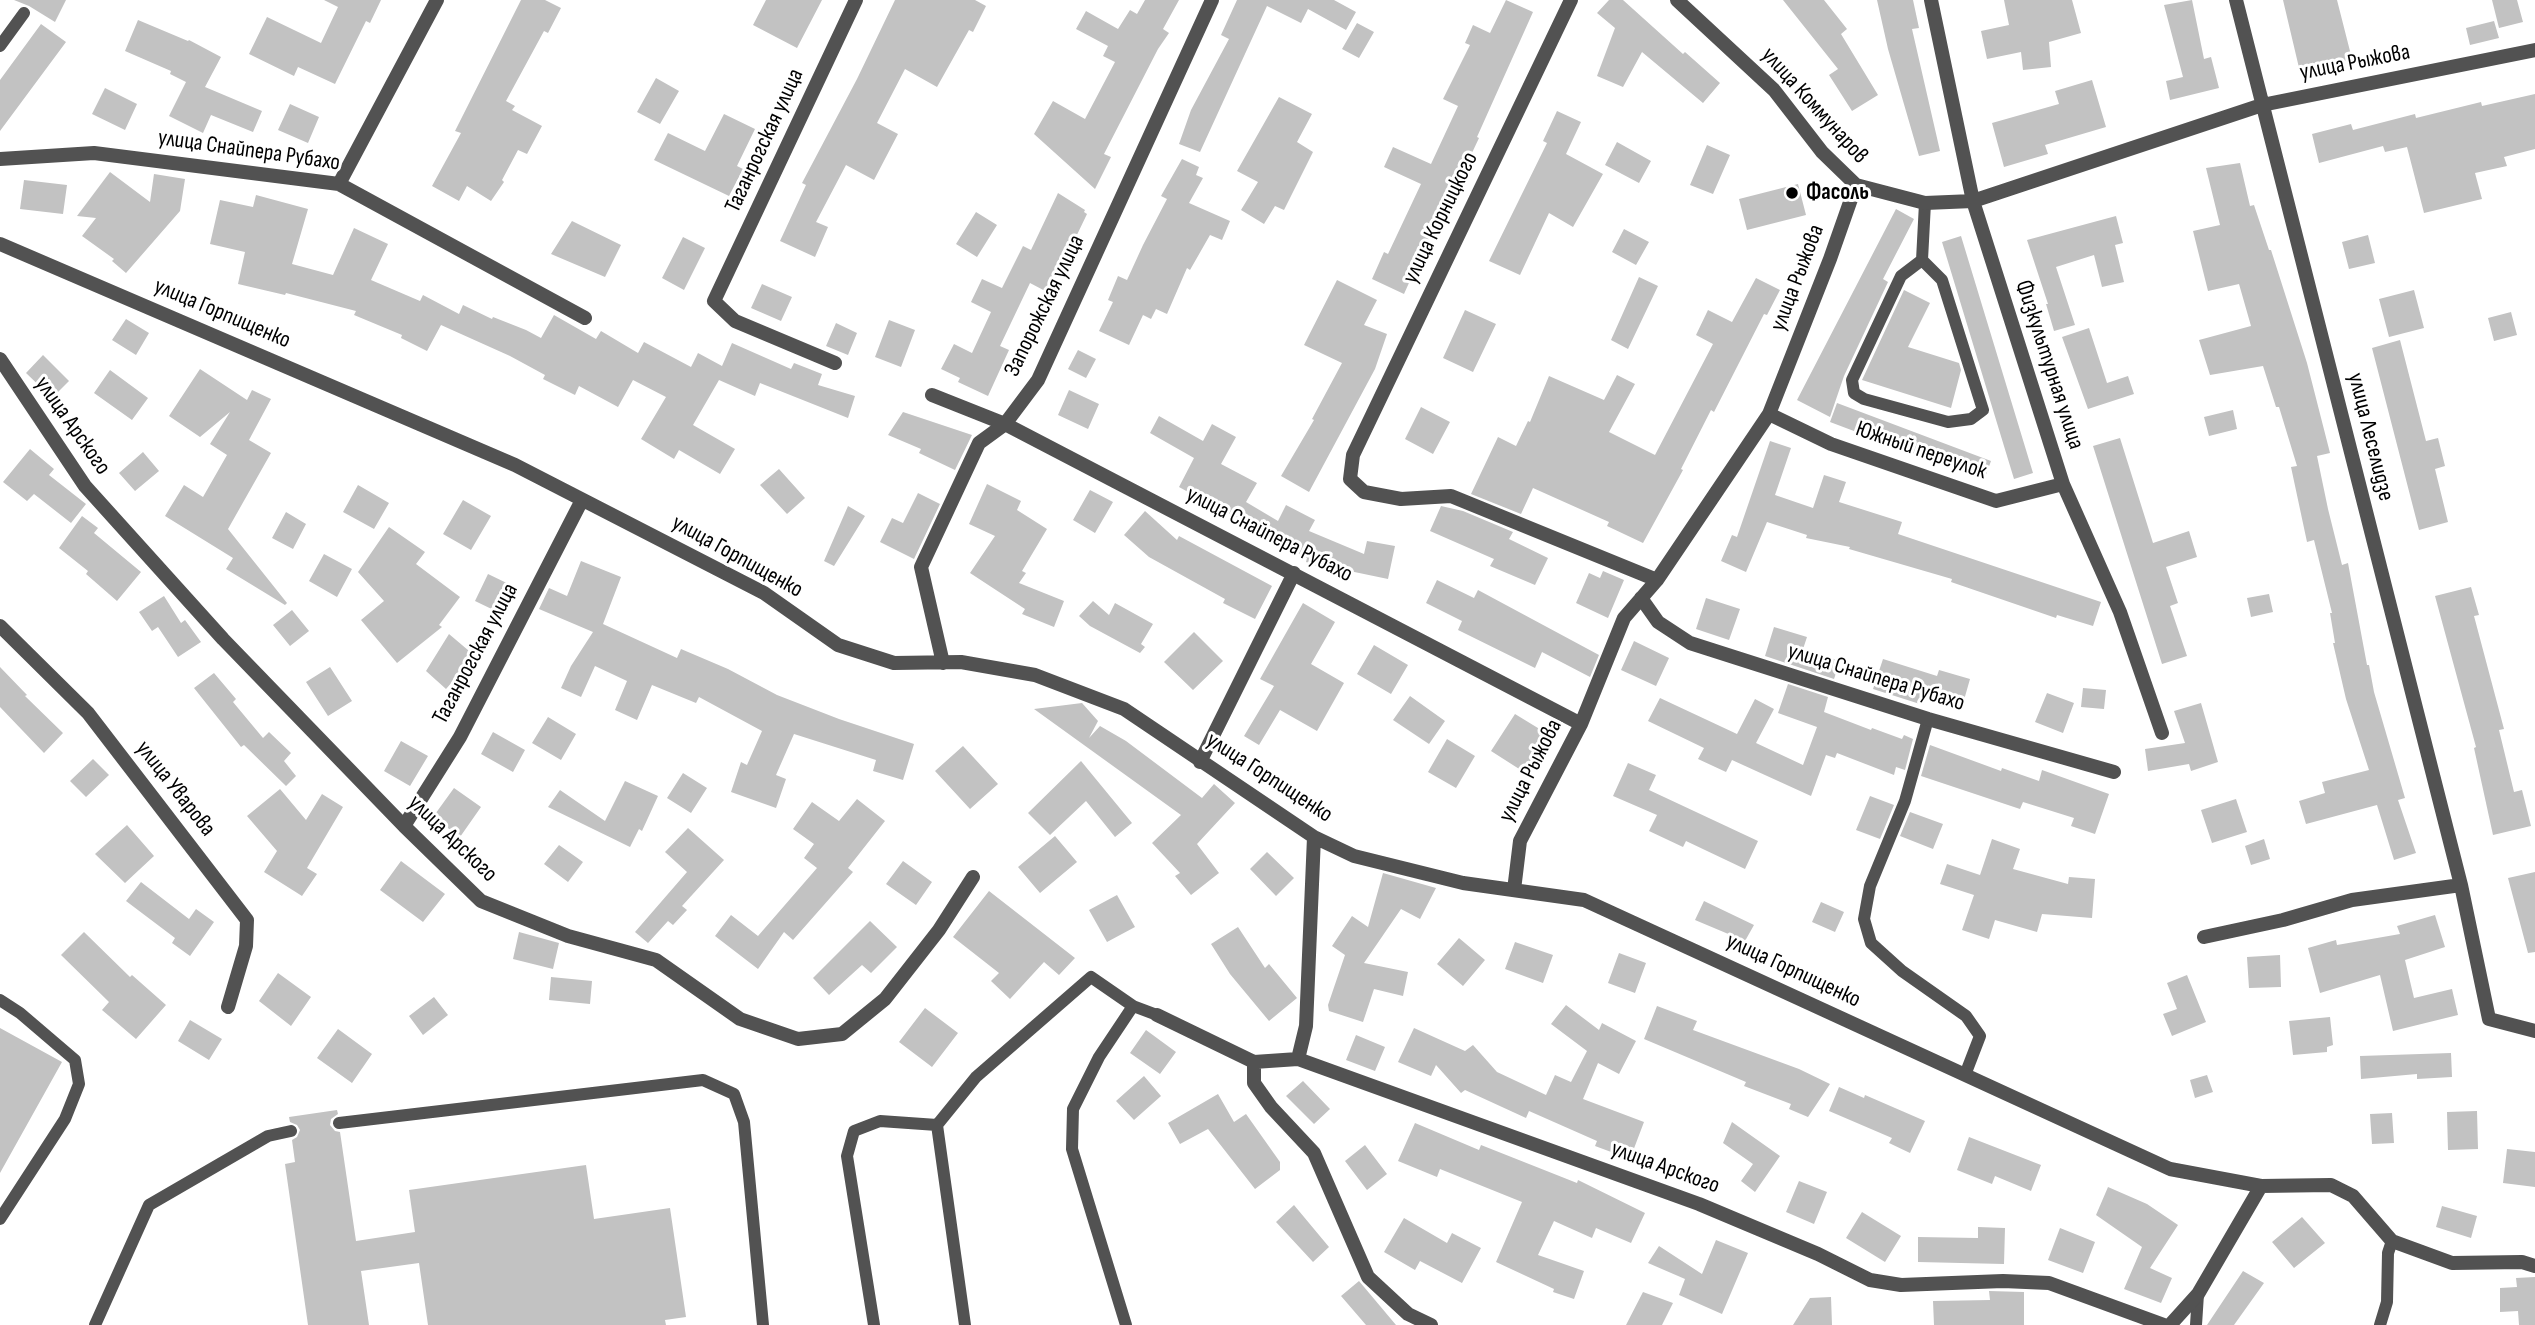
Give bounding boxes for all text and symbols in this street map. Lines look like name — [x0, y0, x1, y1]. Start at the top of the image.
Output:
street label: улица Рыжова — [2298, 39, 2412, 87]
street label: улица Коммунаров — [1755, 42, 1873, 170]
street label: Таганрогская улица — [720, 65, 810, 217]
street label: улица Снайпера Рубахо — [156, 125, 342, 177]
street label: улица Корницкого — [1397, 148, 1485, 288]
place label: Фасоль — [1806, 179, 1869, 207]
marker: Фасоль — [1784, 185, 1800, 201]
street label: улица Рыжова — [1765, 221, 1831, 335]
street label: Запорожская улица — [999, 231, 1091, 381]
street label: улица Горпищенко — [150, 273, 294, 355]
street label: Физкультурная улица — [2009, 277, 2089, 453]
street label: улица Леселидзе — [2341, 370, 2399, 504]
street label: улица Арского — [28, 372, 116, 480]
street label: Южный переулок — [1852, 416, 1990, 486]
street label: улица Снайпера Рубахо — [1181, 481, 1357, 589]
street label: улица Горпищенко — [667, 510, 807, 604]
street label: Таганрогская улица — [427, 579, 525, 729]
street label: улица Снайпера Рубахо — [1784, 638, 1968, 718]
street label: улица Рыжова — [1493, 715, 1569, 827]
street label: улица Горпищенко — [1201, 727, 1337, 829]
street label: улица Уварова — [129, 736, 221, 842]
street label: улица Арского — [402, 790, 502, 888]
street label: улица Горпищенко — [1721, 928, 1865, 1014]
street label: улица Арского — [1607, 1136, 1723, 1200]

